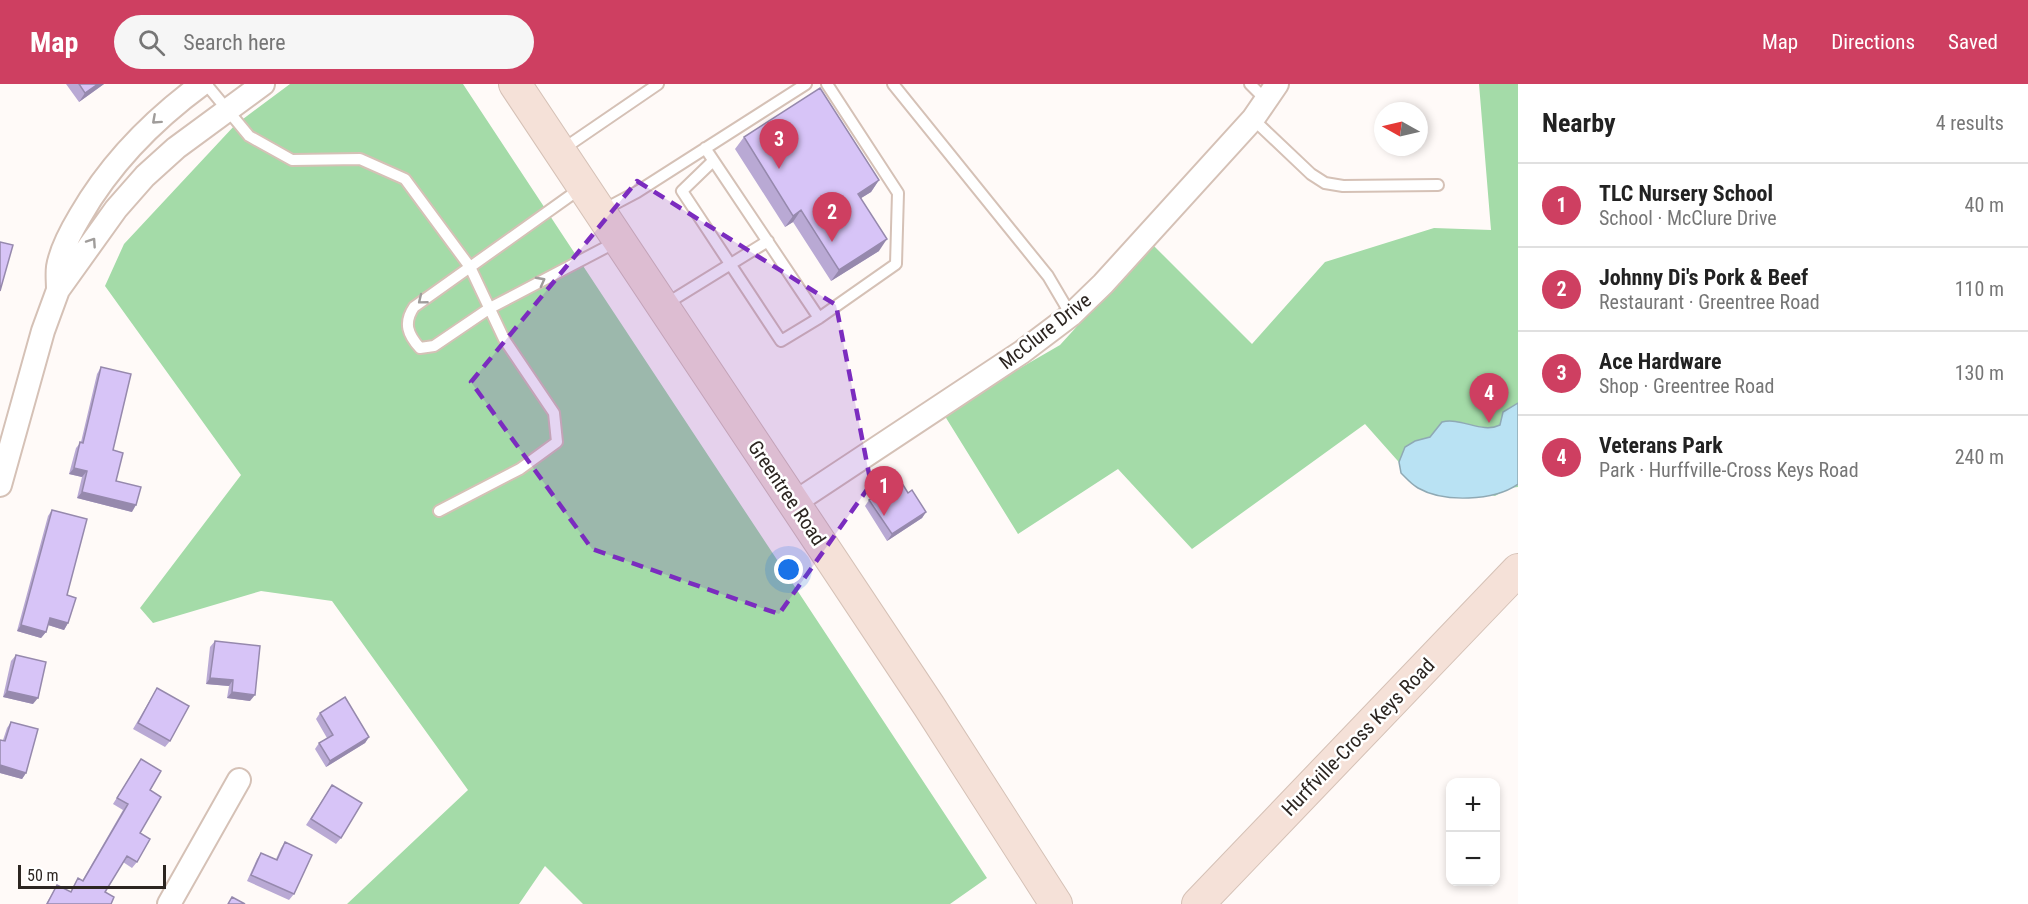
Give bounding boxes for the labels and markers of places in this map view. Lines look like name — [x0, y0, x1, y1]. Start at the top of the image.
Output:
pin: 3 — [760, 120, 798, 169]
pin: 2 — [812, 192, 852, 242]
pin: 4 — [1470, 374, 1508, 423]
pin: 1 — [864, 466, 904, 516]

